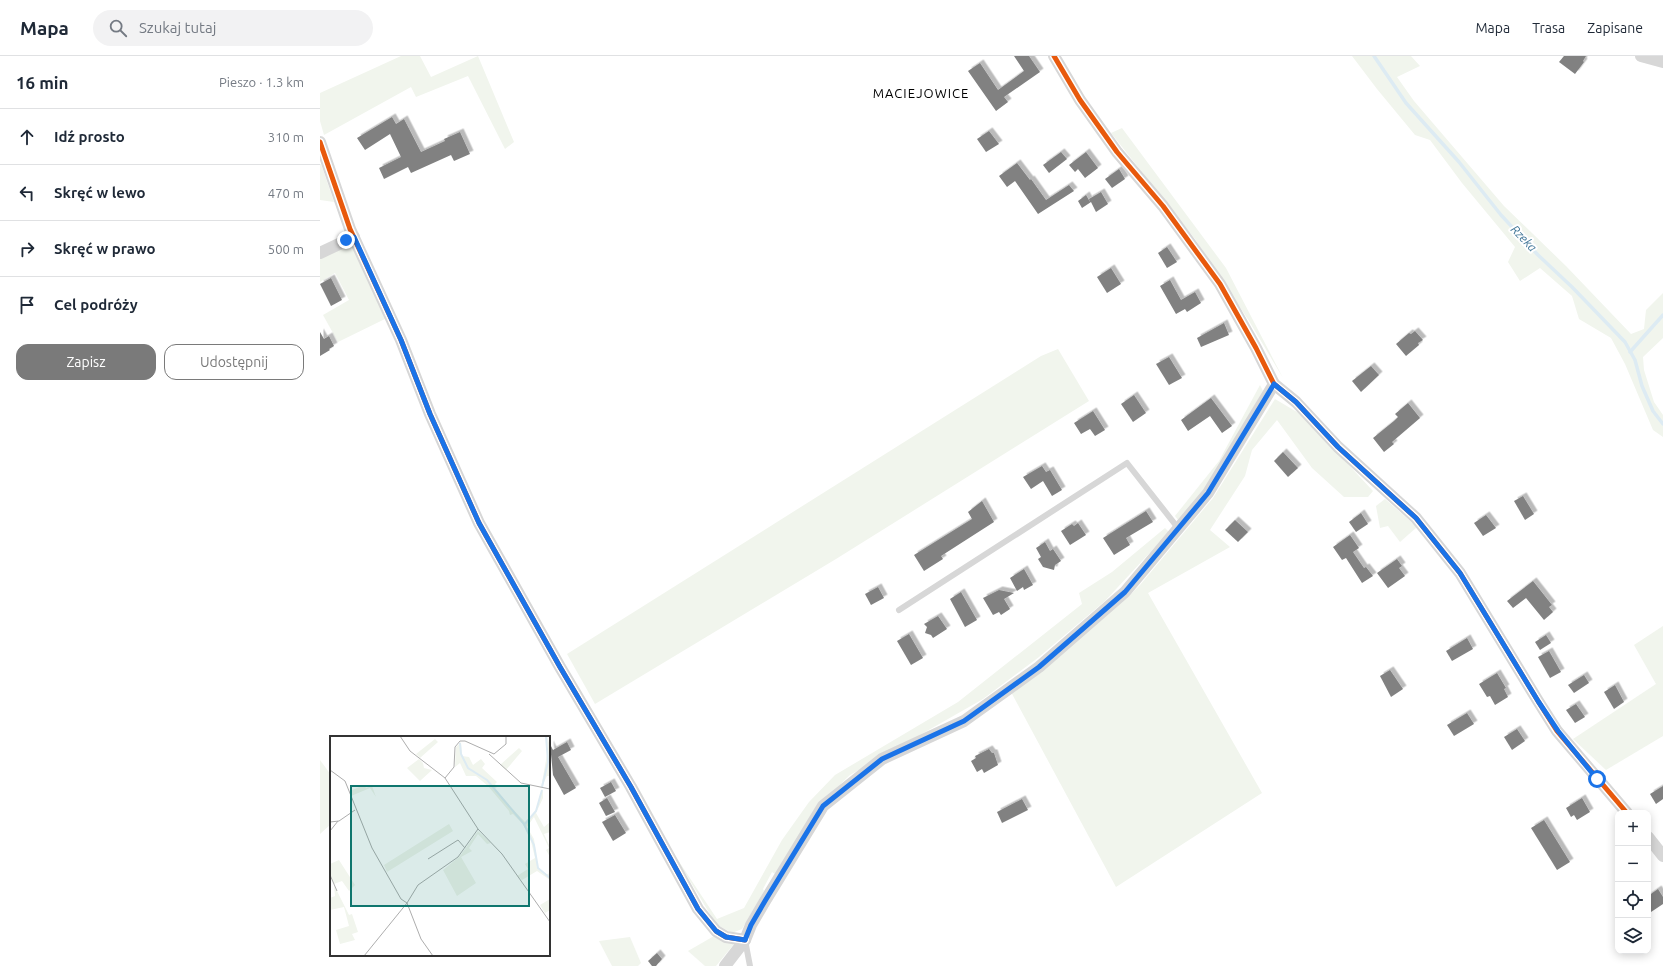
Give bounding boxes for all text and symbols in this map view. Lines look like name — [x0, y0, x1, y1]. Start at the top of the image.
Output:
search box — [93, 10, 373, 46]
text: Mapa — [20, 17, 69, 39]
icon: search — [107, 17, 129, 39]
text: Szukaj tutaj — [139, 19, 216, 36]
text: Mapa — [1475, 20, 1510, 36]
text: Trasa — [1532, 20, 1565, 36]
text: Zapisane — [1587, 20, 1643, 36]
text: 16 min — [16, 73, 69, 92]
text: Pieszo · 1.3 km — [219, 75, 304, 89]
district label: MACIEJOWICE — [873, 86, 969, 100]
icon: ahead — [16, 126, 38, 148]
text: Idź prosto — [54, 128, 125, 145]
text: 310 m — [268, 130, 304, 144]
icon: left — [16, 182, 38, 204]
text: Skręć w lewo — [54, 184, 146, 201]
text: 470 m — [268, 186, 304, 200]
water label: Rzeka — [1509, 222, 1540, 254]
route end — [337, 231, 355, 249]
icon: right — [16, 238, 38, 260]
text: Skręć w prawo — [54, 240, 156, 257]
text: 500 m — [268, 242, 304, 256]
icon: arrive — [16, 294, 38, 316]
text: Cel podróży — [54, 296, 138, 313]
button: Zapisz — [16, 344, 156, 380]
button: Udostępnij — [164, 344, 304, 380]
inset map — [330, 736, 550, 956]
route start — [1588, 770, 1606, 788]
map controls — [1615, 810, 1651, 954]
button: + — [1615, 810, 1651, 846]
button: − — [1615, 846, 1651, 882]
button: locate — [1615, 882, 1651, 918]
button: layers — [1615, 918, 1651, 954]

